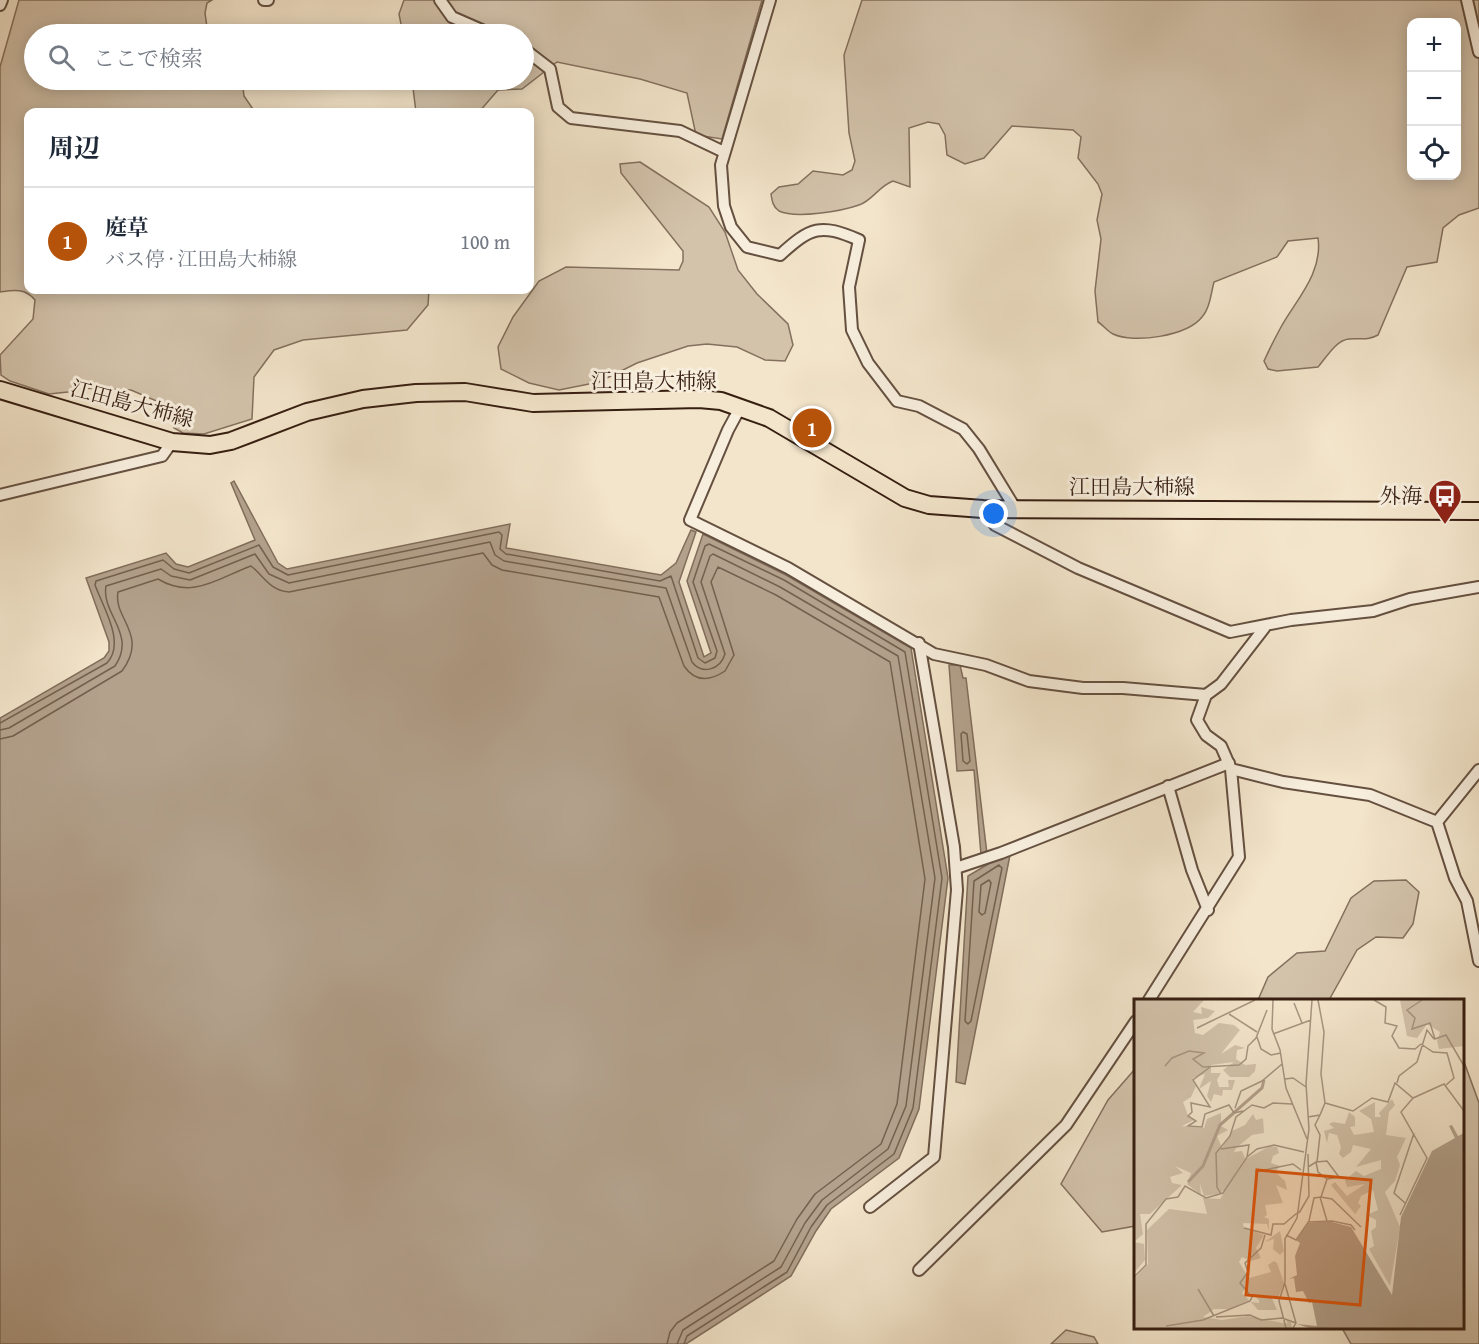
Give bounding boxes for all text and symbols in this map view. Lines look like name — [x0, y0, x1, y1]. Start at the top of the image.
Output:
map controls — [1407, 18, 1461, 180]
button: + — [1407, 18, 1461, 72]
search box — [24, 24, 534, 90]
icon: search — [45, 41, 78, 74]
text: ここで検索 — [93, 42, 203, 74]
button: − — [1407, 72, 1461, 126]
button: locate — [1407, 126, 1461, 180]
text: 周辺 — [48, 128, 100, 167]
text: 庭草 — [105, 211, 149, 243]
text: 1 — [62, 227, 73, 256]
text: 100 m — [460, 227, 510, 256]
text: バス停 · 江田島大柿線 — [105, 244, 297, 273]
street label: 江田島大柿線 — [591, 365, 717, 396]
street label: 江田島大柿線 — [67, 372, 197, 435]
pin: 1 — [792, 406, 832, 450]
street label: 江田島大柿線 — [1069, 471, 1195, 502]
bus stop icon: 外海 — [1427, 478, 1463, 525]
place label: 外海 — [1380, 480, 1422, 511]
your location — [979, 499, 1008, 528]
inset map — [1134, 999, 1464, 1329]

